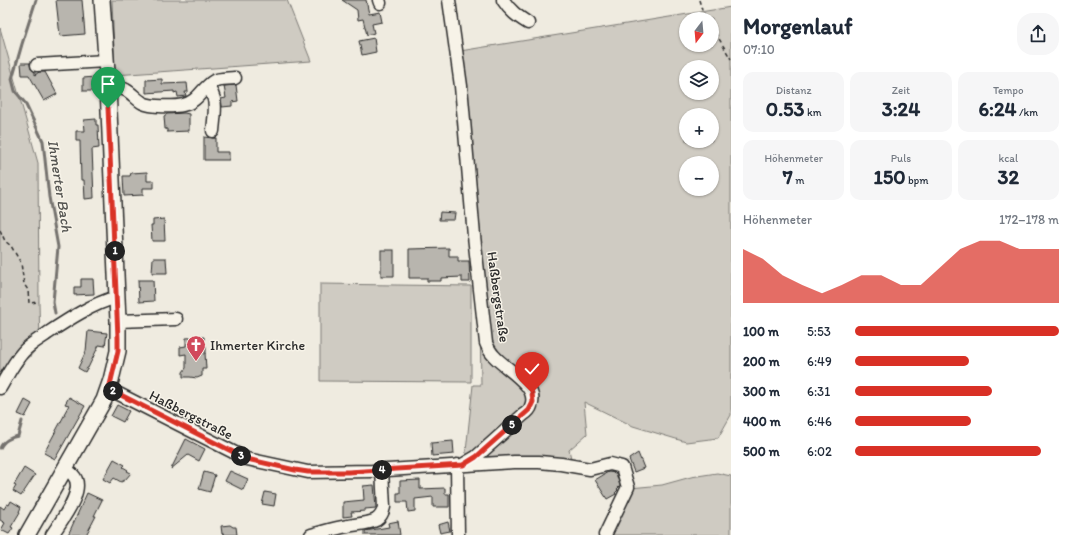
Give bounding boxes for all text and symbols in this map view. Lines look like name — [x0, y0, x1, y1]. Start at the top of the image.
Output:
north arrow — [679, 12, 719, 52]
map controls — [679, 12, 719, 196]
text: Morgenlauf — [743, 13, 853, 40]
button: share — [1017, 13, 1059, 55]
text: 07:10 — [743, 42, 775, 57]
button: layers — [679, 60, 719, 100]
pin — [91, 67, 125, 108]
icon: arrive — [97, 73, 119, 95]
text: Distanz — [776, 84, 812, 97]
text: Zeit — [892, 84, 910, 97]
text: Tempo — [993, 84, 1024, 97]
text: 0.53 — [766, 97, 804, 121]
text: 3:24 — [882, 97, 920, 121]
text: 6:24 — [978, 97, 1017, 121]
text: km — [804, 106, 822, 119]
text: /km — [1017, 106, 1038, 119]
button: + — [679, 108, 719, 148]
water label: Ihmerter Bach — [44, 139, 76, 234]
text: Höhenmeter — [764, 152, 823, 165]
text: Puls — [891, 152, 911, 165]
text: kcal — [999, 152, 1018, 165]
button: − — [679, 156, 719, 196]
text: 7 — [783, 165, 793, 189]
text: 150 — [873, 165, 906, 189]
text: 32 — [998, 165, 1019, 189]
text: m — [793, 174, 804, 187]
text: bpm — [906, 174, 928, 187]
text: Höhenmeter — [743, 212, 812, 227]
text: 172–178 m — [999, 212, 1059, 227]
pin: 1 — [105, 241, 125, 261]
text: 1 — [112, 244, 118, 257]
street label: Haßbergstraße — [483, 251, 513, 344]
text: 100 m — [743, 324, 779, 339]
text: 5:53 — [807, 324, 831, 339]
church icon: Ihmerter Kirche — [185, 334, 207, 362]
place label: Ihmerter Kirche — [210, 337, 305, 354]
pin — [515, 352, 549, 393]
text: 200 m — [743, 354, 780, 369]
text: 6:49 — [807, 354, 832, 369]
icon: check — [521, 358, 543, 380]
pin: 2 — [103, 381, 123, 401]
text: 2 — [110, 384, 116, 397]
text: 300 m — [743, 384, 780, 399]
text: 6:31 — [807, 384, 830, 399]
street label: Haßbergstraße — [146, 387, 236, 443]
text: 400 m — [743, 414, 781, 429]
text: 6:46 — [807, 414, 832, 429]
pin: 5 — [502, 415, 522, 435]
text: 5 — [509, 418, 515, 431]
text: 500 m — [743, 444, 780, 459]
text: 6:02 — [807, 444, 832, 459]
pin: 3 — [231, 446, 251, 466]
text: 3 — [238, 449, 244, 462]
pin: 4 — [372, 460, 392, 480]
text: 4 — [379, 463, 385, 476]

